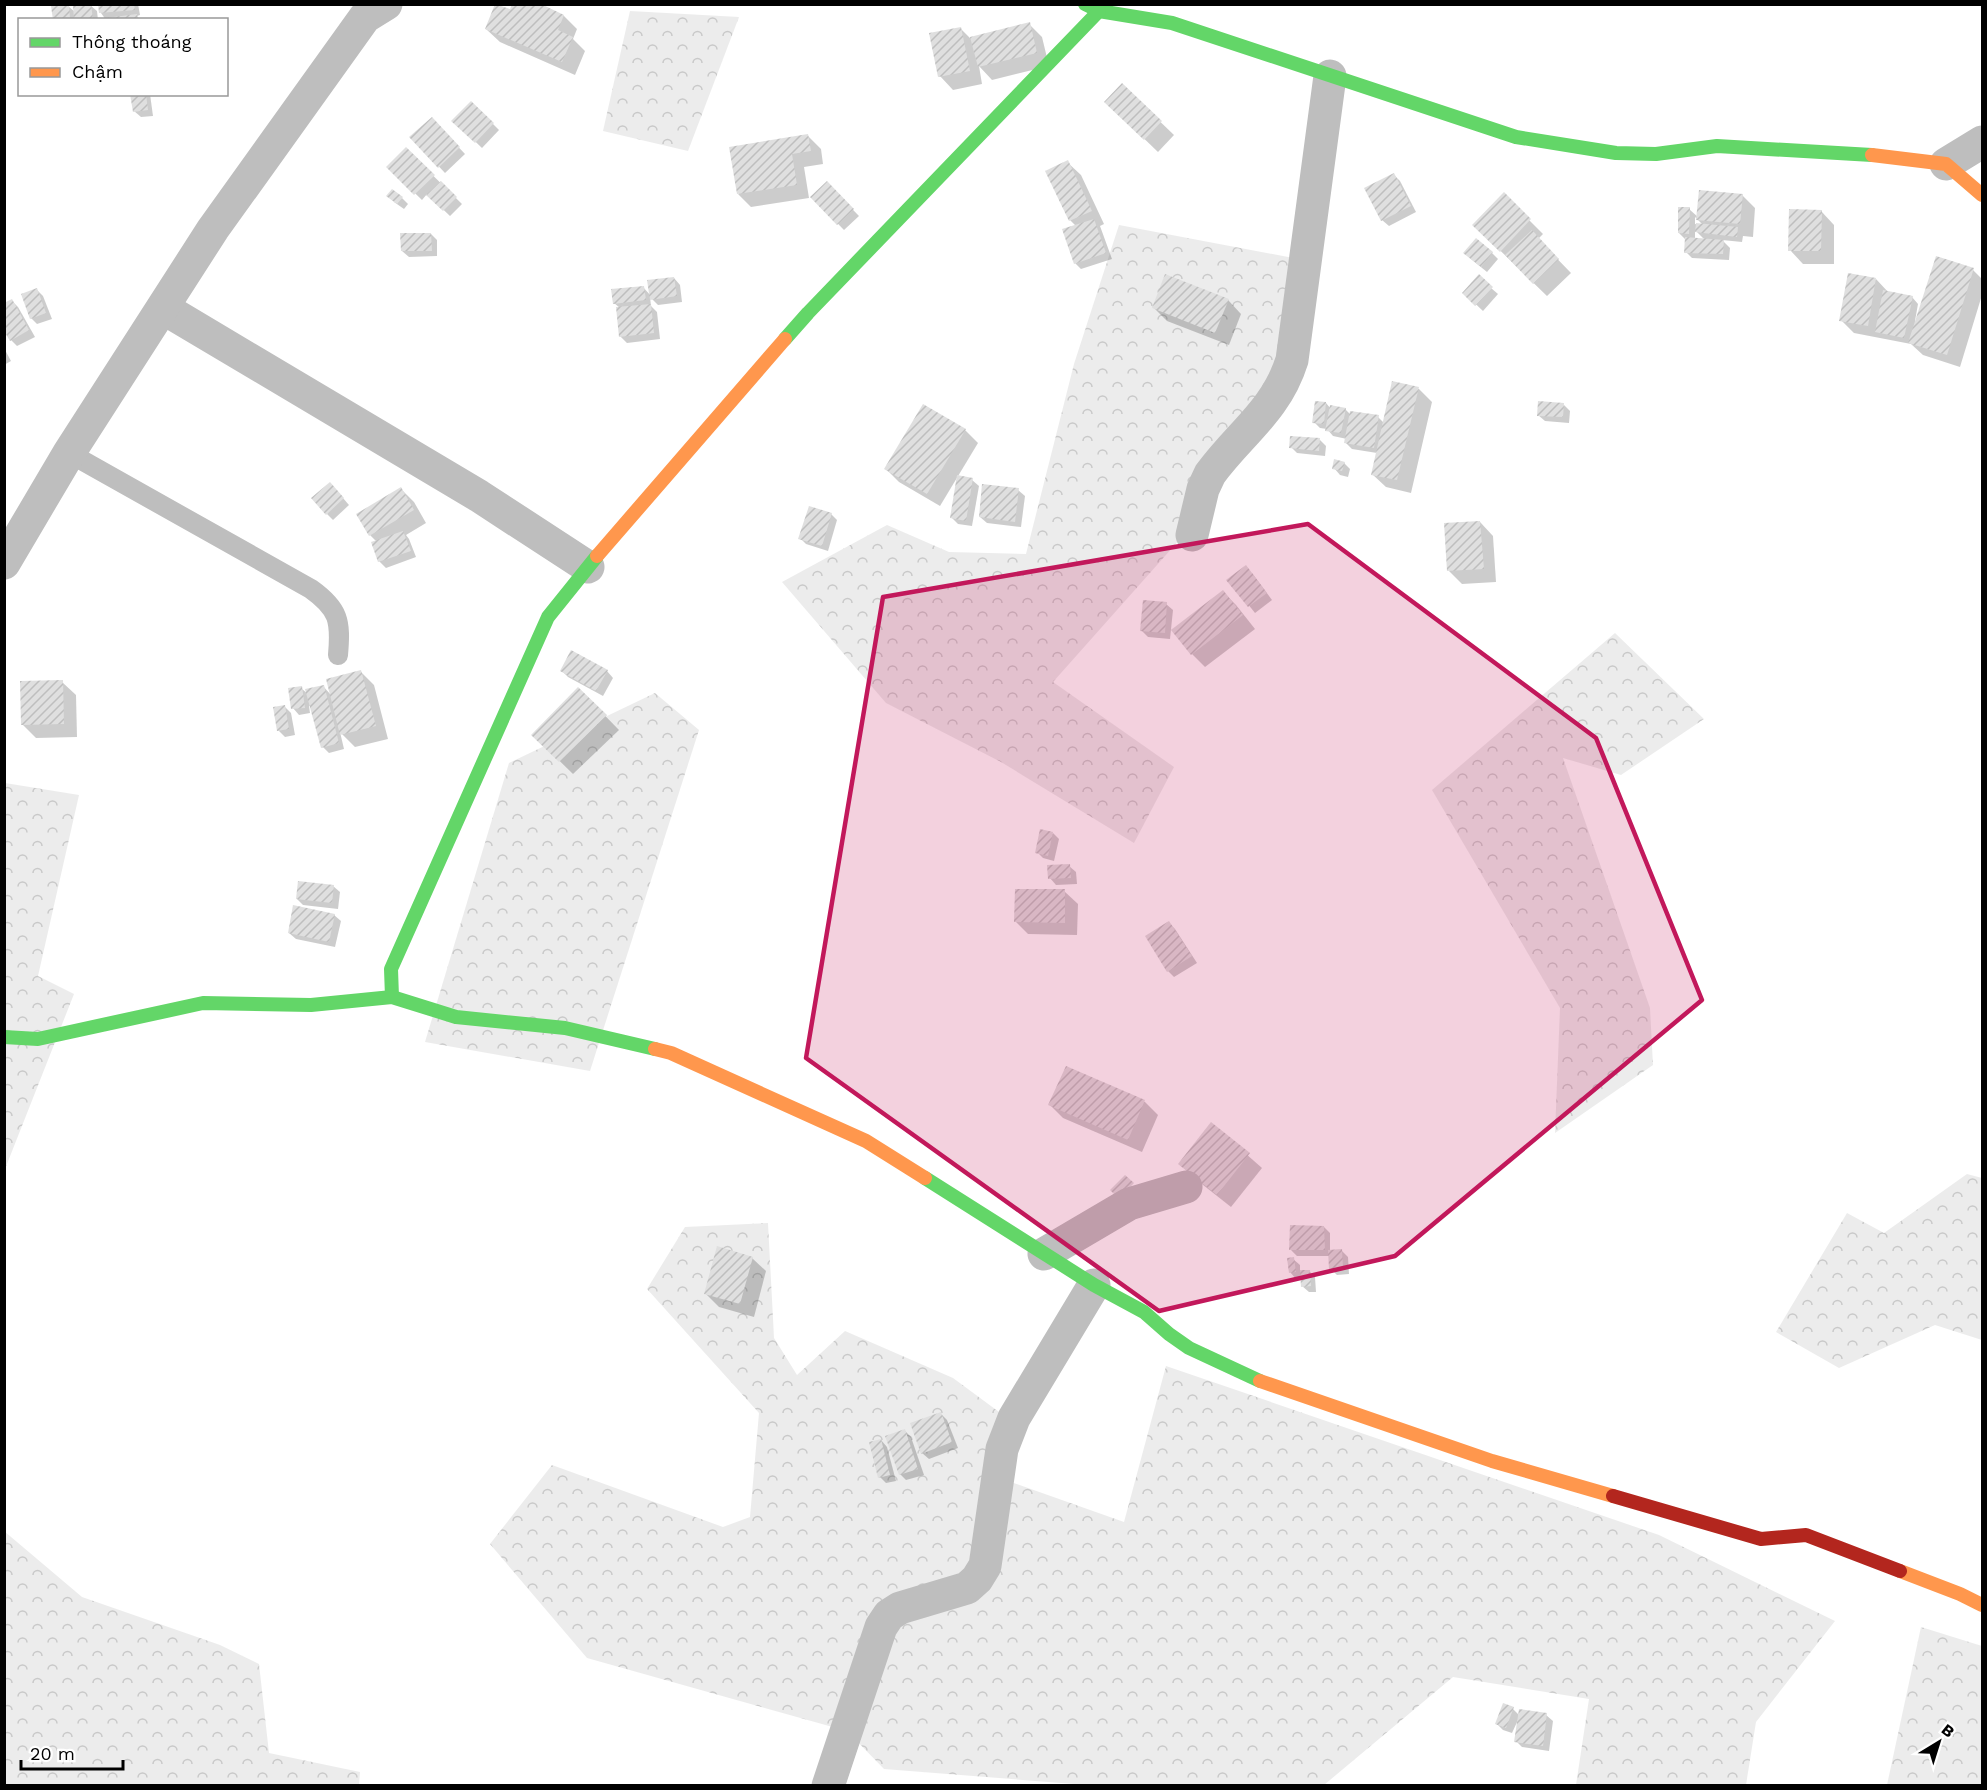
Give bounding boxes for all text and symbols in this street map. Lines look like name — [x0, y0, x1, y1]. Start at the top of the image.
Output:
legend — [18, 18, 228, 96]
text: Thông thoáng — [72, 31, 192, 52]
text: Chậm — [72, 61, 123, 82]
north arrow — [1909, 1712, 1969, 1772]
text: B — [1938, 1720, 1958, 1741]
scale bar — [21, 1733, 123, 1771]
text: 20 m — [30, 1743, 75, 1764]

